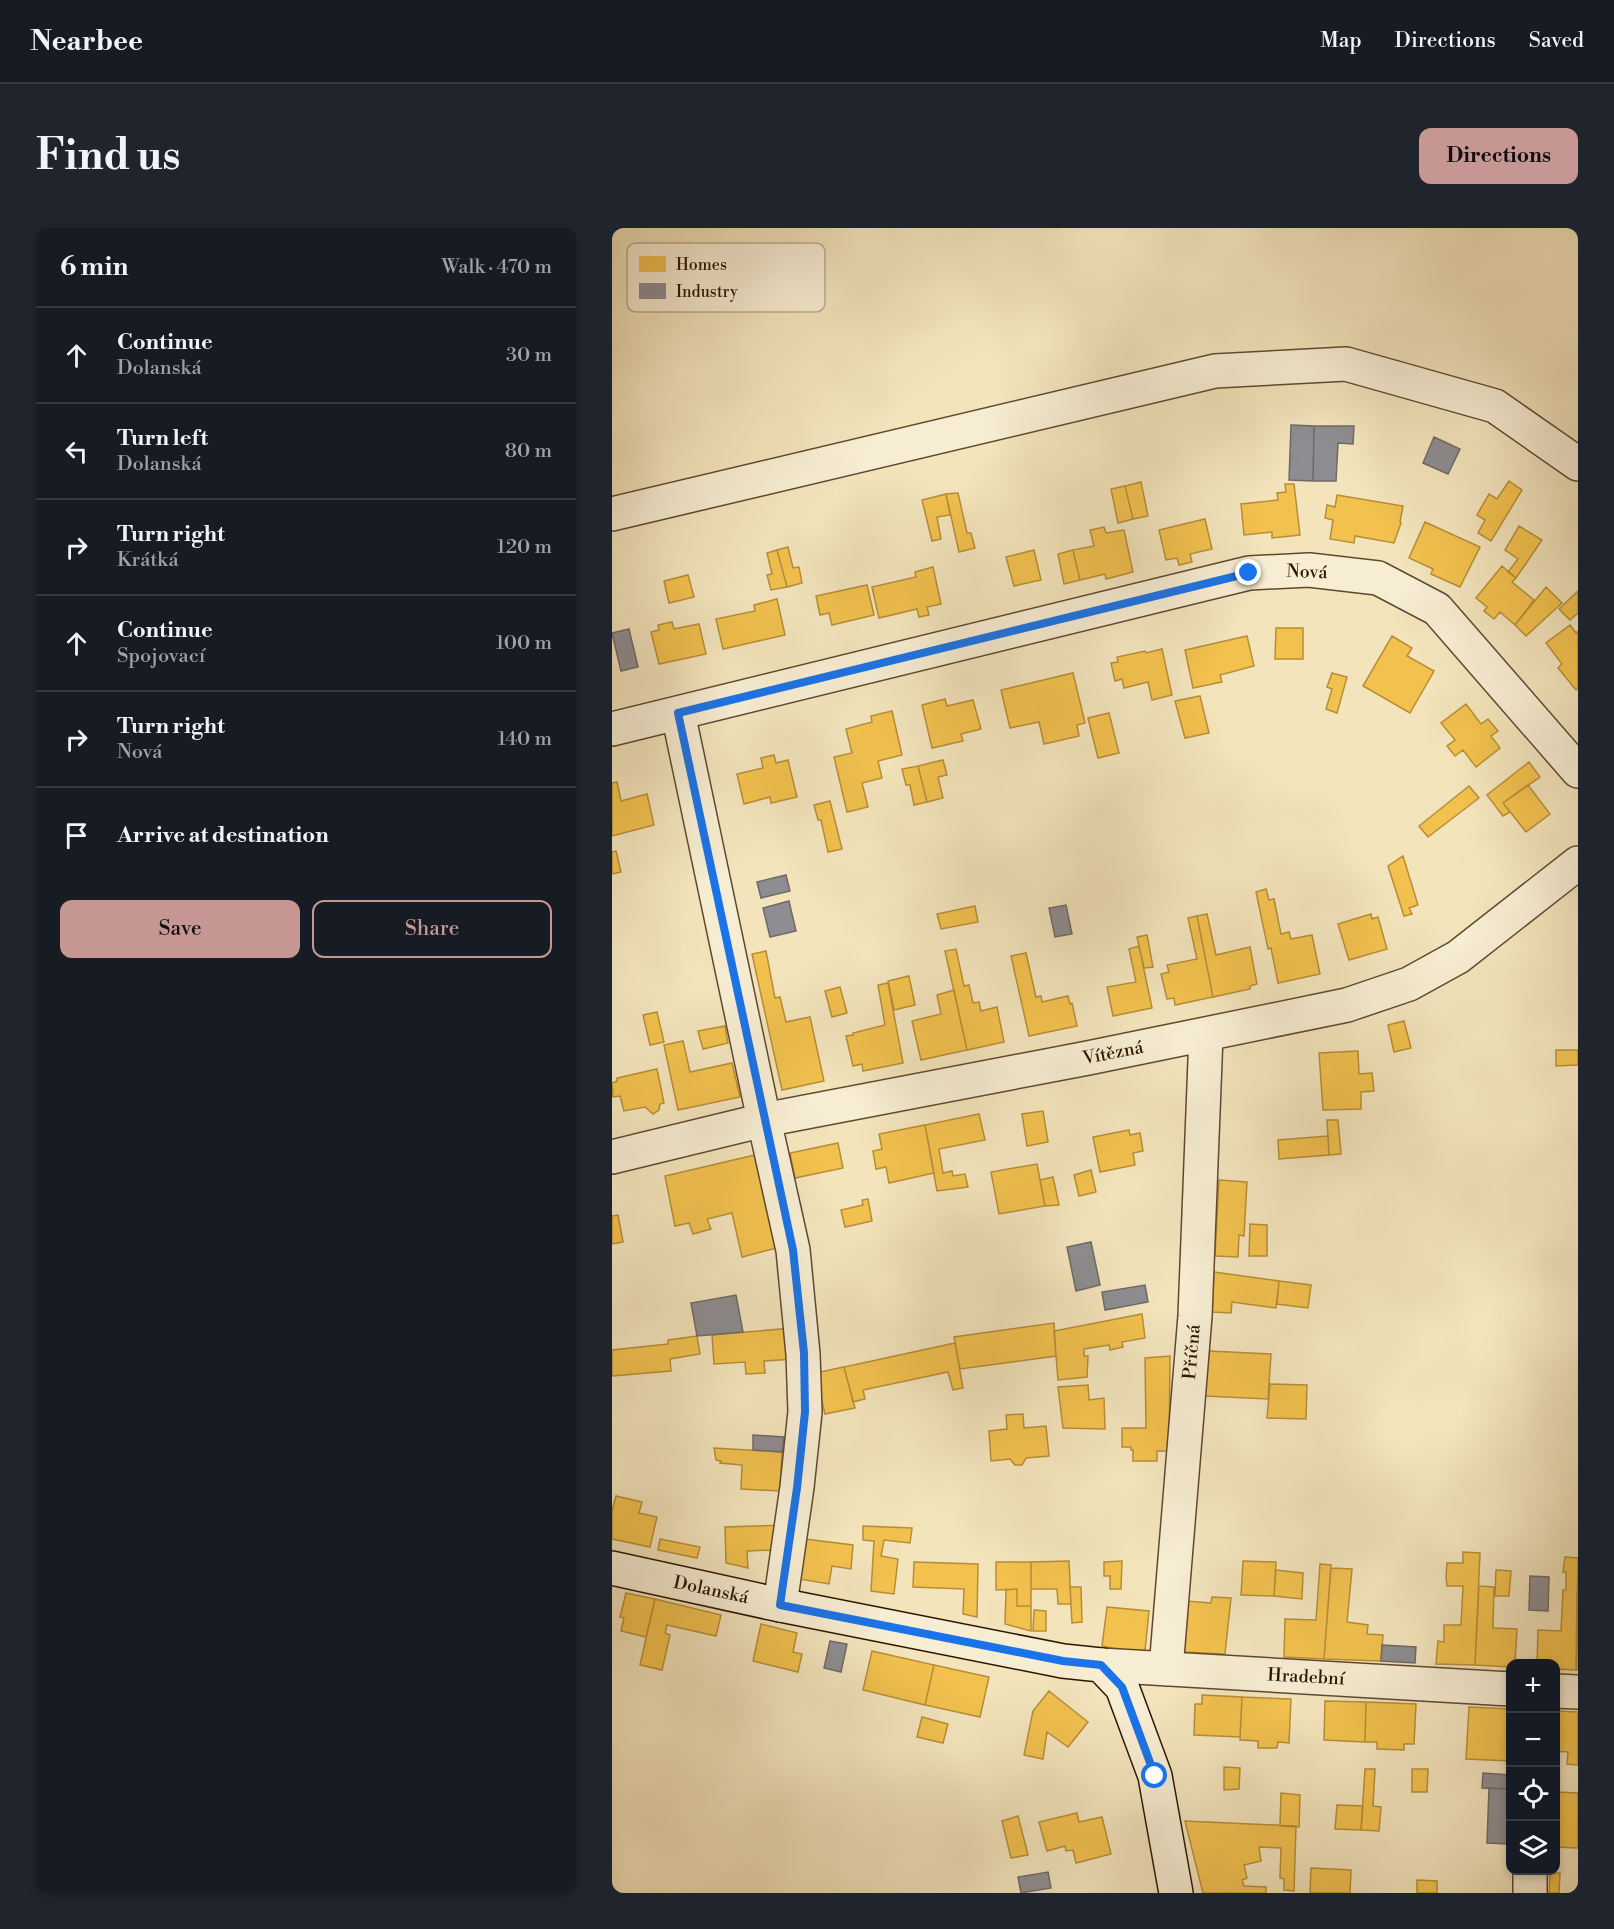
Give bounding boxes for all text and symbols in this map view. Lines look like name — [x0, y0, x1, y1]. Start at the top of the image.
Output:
text: Nearbee — [30, 24, 143, 59]
text: Map — [1320, 28, 1362, 54]
text: Directions — [1395, 28, 1496, 54]
text: Saved — [1529, 28, 1584, 54]
button: Directions — [1419, 128, 1578, 184]
text: Find us — [36, 130, 180, 183]
legend — [627, 243, 825, 312]
text: 6 min — [60, 251, 128, 283]
text: Walk · 470 m — [442, 255, 552, 280]
text: Homes — [676, 255, 727, 275]
text: Industry — [676, 282, 738, 302]
text: Continue — [117, 329, 213, 356]
icon: ahead — [60, 339, 93, 372]
text: 30 m — [506, 343, 552, 368]
text: Dolanská — [117, 356, 202, 381]
text: Turn left — [117, 425, 208, 452]
icon: left — [60, 435, 93, 468]
text: 80 m — [505, 439, 552, 464]
text: Dolanská — [117, 452, 202, 477]
text: Turn right — [117, 521, 225, 548]
icon: right — [60, 531, 93, 564]
text: 120 m — [497, 535, 552, 560]
text: Krátká — [117, 548, 179, 573]
route end — [1235, 559, 1261, 585]
street label: Nová — [1286, 560, 1329, 584]
text: Continue — [117, 617, 213, 644]
icon: ahead — [60, 627, 93, 660]
text: 100 m — [496, 631, 552, 656]
text: Spojovací — [117, 644, 205, 669]
text: Turn right — [117, 713, 225, 740]
icon: right — [60, 723, 93, 756]
text: 140 m — [497, 727, 552, 752]
text: Nová — [117, 740, 162, 765]
icon: arrive — [60, 819, 93, 852]
text: Arrive at destination — [117, 822, 329, 849]
button: Save — [60, 900, 300, 958]
button: Share — [312, 900, 552, 958]
street label: Vítězná — [1080, 1036, 1146, 1070]
street label: Příčná — [1178, 1323, 1206, 1381]
street label: Dolanská — [671, 1571, 752, 1609]
map controls — [1506, 1659, 1560, 1875]
button: + — [1506, 1659, 1560, 1713]
street label: Hradební — [1267, 1663, 1346, 1691]
button: − — [1506, 1713, 1560, 1767]
route start — [1141, 1762, 1167, 1788]
button: locate — [1506, 1767, 1560, 1821]
button: layers — [1506, 1821, 1560, 1875]

